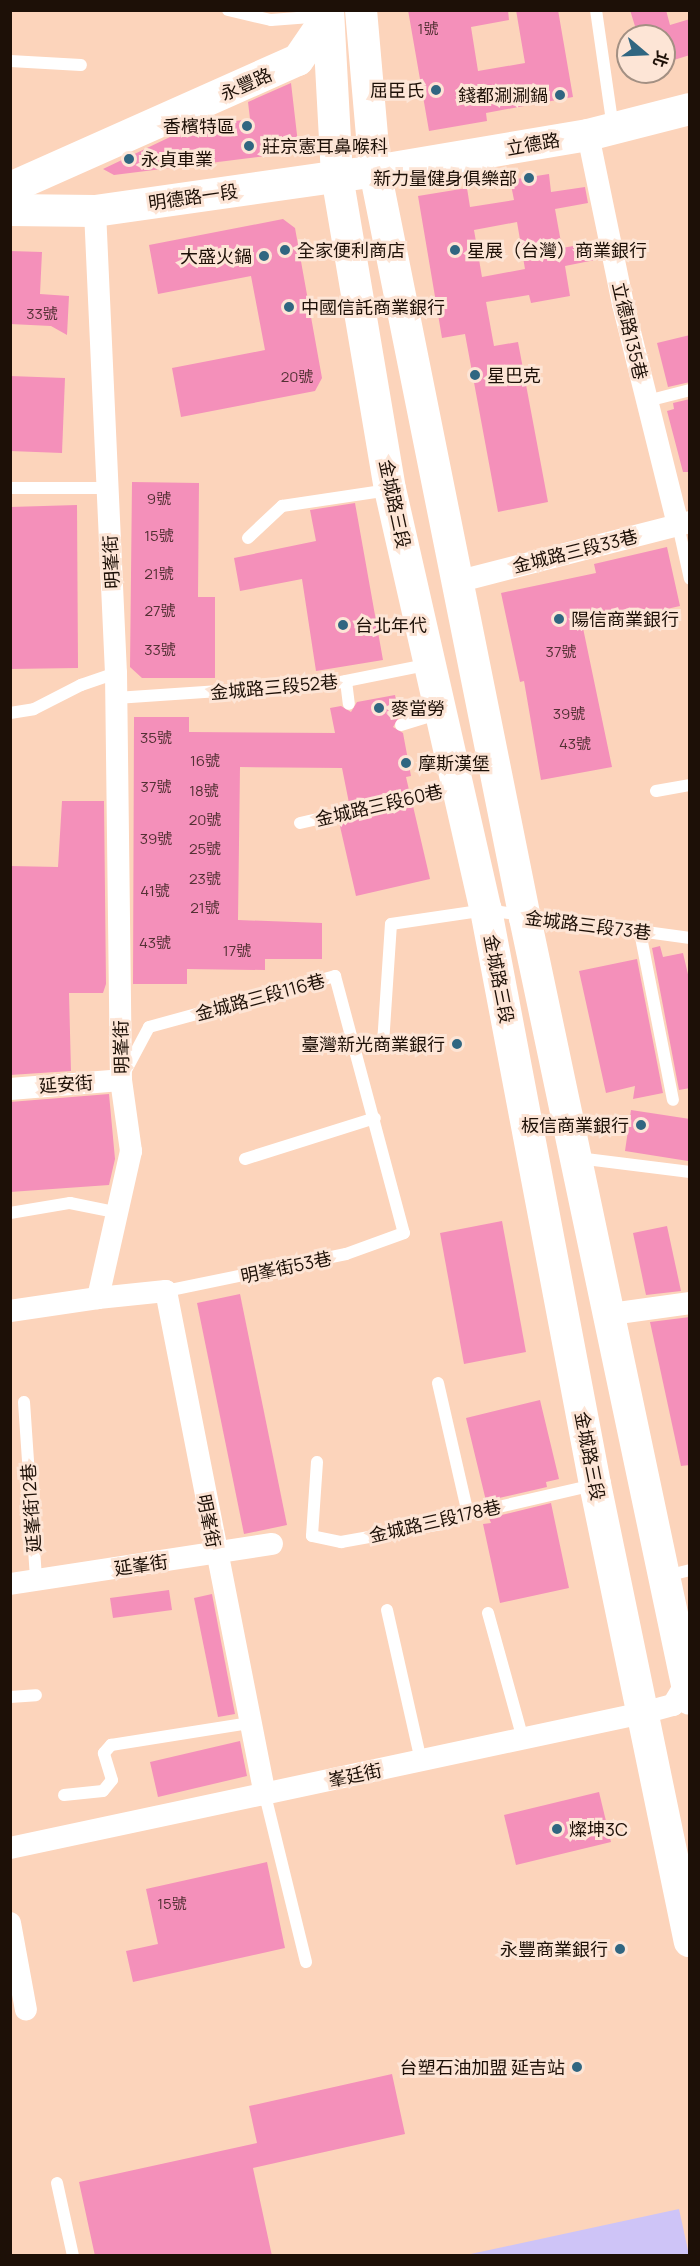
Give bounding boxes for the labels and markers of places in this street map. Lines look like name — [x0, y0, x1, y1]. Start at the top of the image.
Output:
place label: 屈臣氏 — [370, 79, 424, 101]
marker: 屈臣氏 — [429, 83, 443, 97]
place label: 錢都涮涮鍋 — [458, 84, 548, 106]
marker: 錢都涮涮鍋 — [553, 88, 567, 102]
place label: 香檳特區 — [163, 115, 235, 137]
marker: 香檳特區 — [240, 119, 254, 133]
place label: 莊京憲耳鼻喉科 — [262, 135, 388, 157]
marker: 莊京憲耳鼻喉科 — [240, 137, 258, 155]
place label: 永貞車業 — [141, 148, 213, 170]
marker: 永貞車業 — [122, 152, 136, 166]
place label: 新力量健身俱樂部 — [373, 167, 517, 189]
marker: 新力量健身俱樂部 — [522, 171, 536, 185]
place label: 全家便利商店 — [297, 239, 405, 261]
place label: 星展（台灣）商業銀行 — [467, 239, 647, 261]
marker: 全家便利商店 — [278, 243, 292, 257]
marker: 星展（台灣）商業銀行 — [448, 243, 462, 257]
place label: 大盛火鍋 — [180, 245, 252, 267]
marker: 大盛火鍋 — [257, 249, 271, 263]
place label: 中國信託商業銀行 — [301, 296, 445, 318]
marker: 中國信託商業銀行 — [282, 300, 296, 314]
place label: 星巴克 — [487, 364, 541, 386]
marker: 星巴克 — [468, 368, 482, 382]
place label: 陽信商業銀行 — [571, 608, 679, 630]
marker: 陽信商業銀行 — [552, 612, 566, 626]
place label: 台北年代 — [355, 614, 427, 636]
marker: 台北年代 — [336, 618, 350, 632]
place label: 麥當勞 — [391, 697, 445, 719]
marker: 麥當勞 — [372, 701, 386, 715]
place label: 摩斯漢堡 — [418, 752, 490, 774]
marker: 摩斯漢堡 — [399, 756, 413, 770]
place label: 臺灣新光商業銀行 — [301, 1033, 445, 1055]
marker: 臺灣新光商業銀行 — [450, 1037, 464, 1051]
place label: 板信商業銀行 — [521, 1114, 629, 1136]
marker: 板信商業銀行 — [634, 1118, 648, 1132]
place label: 燦坤3C — [569, 1818, 628, 1840]
marker: 燦坤3C — [550, 1822, 564, 1836]
place label: 永豐商業銀行 — [500, 1938, 608, 1960]
marker: 永豐商業銀行 — [613, 1942, 627, 1956]
place label: 台塑石油加盟 延吉站 — [399, 2056, 565, 2078]
marker: 台塑石油加盟 延吉站 — [570, 2060, 584, 2074]

